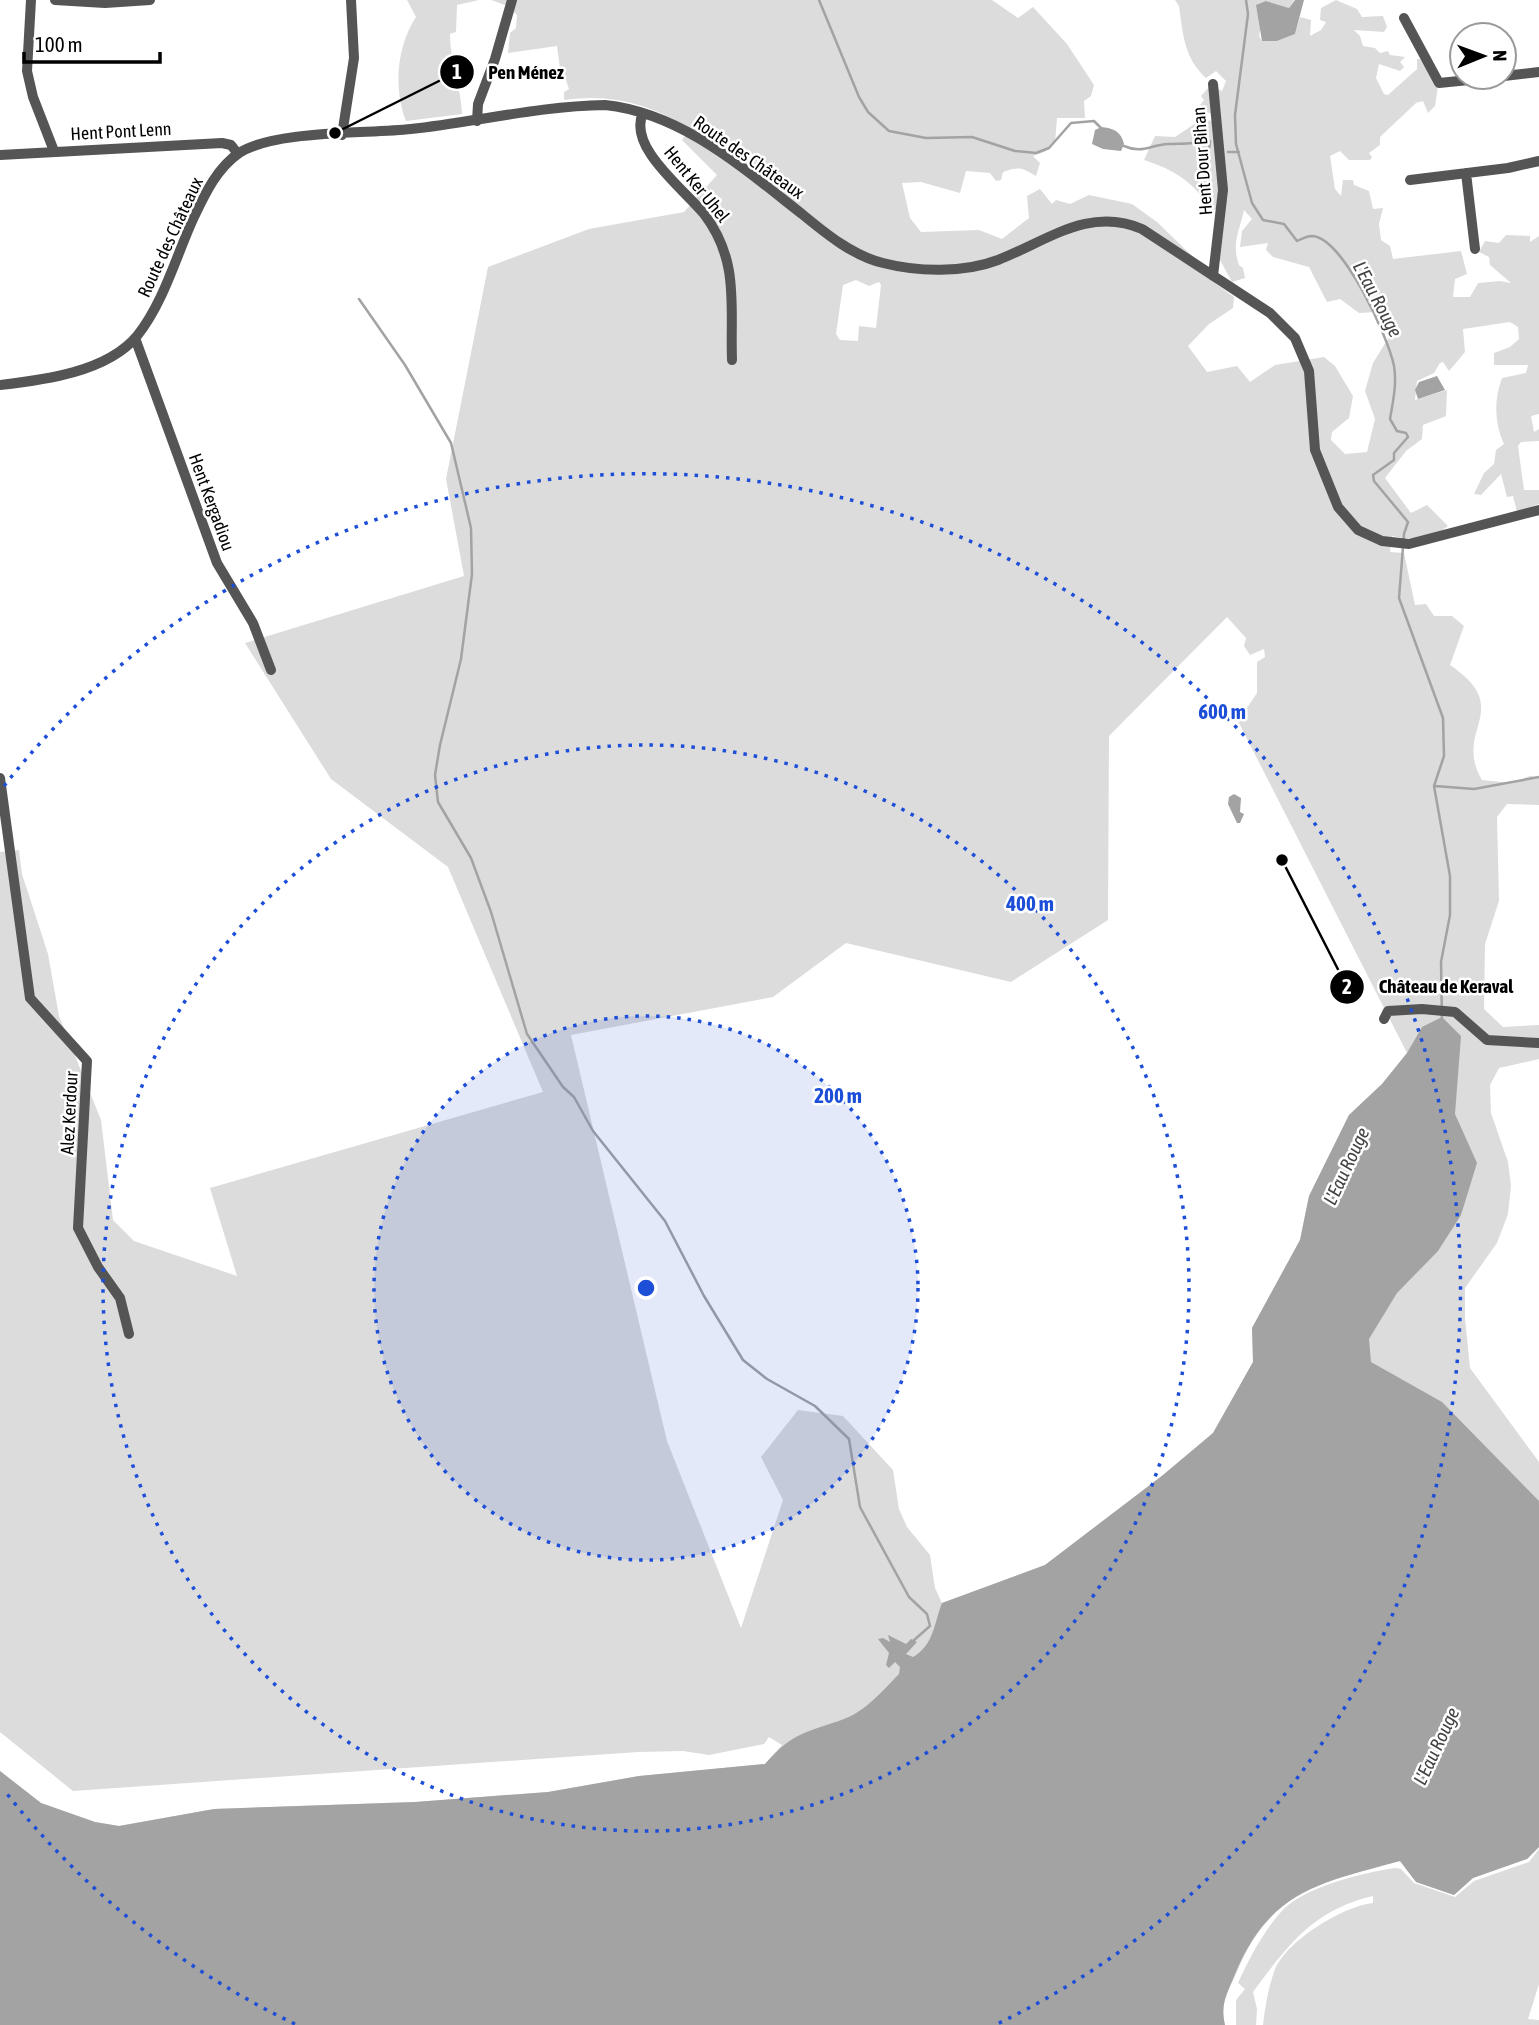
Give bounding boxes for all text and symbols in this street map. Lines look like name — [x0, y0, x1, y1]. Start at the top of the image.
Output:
scale bar — [24, 21, 161, 65]
north arrow — [1448, 21, 1518, 91]
text: 100 m — [35, 32, 83, 56]
text: N — [1489, 50, 1511, 62]
callout: Pen Ménez — [439, 52, 578, 92]
text: 1 — [452, 59, 462, 83]
text: Pen Ménez — [488, 61, 564, 83]
street label: Hent Dour Bihan — [1188, 106, 1216, 216]
street label: Route des Châteaux — [690, 111, 808, 203]
street label: Hent Pont Lenn — [70, 118, 172, 144]
street label: Hent Ker Uhel — [660, 142, 734, 226]
street label: Route des Châteaux — [133, 174, 207, 300]
water label: L'Eau Rouge — [1349, 257, 1407, 341]
street label: Hent Kergadiou — [185, 450, 239, 554]
text: 600 m — [1198, 699, 1246, 723]
text: 400 m — [1005, 891, 1054, 915]
callout: Château de Keraval — [1330, 967, 1527, 1007]
text: 2 — [1342, 974, 1352, 998]
text: Château de Keraval — [1379, 975, 1514, 997]
street label: Alez Kerdour — [56, 1070, 82, 1155]
text: 200 m — [814, 1083, 862, 1107]
water label: L'Eau Rouge — [1318, 1124, 1374, 1208]
centre of rings — [634, 1276, 658, 1300]
water label: L'Eau Rouge — [1408, 1704, 1464, 1788]

